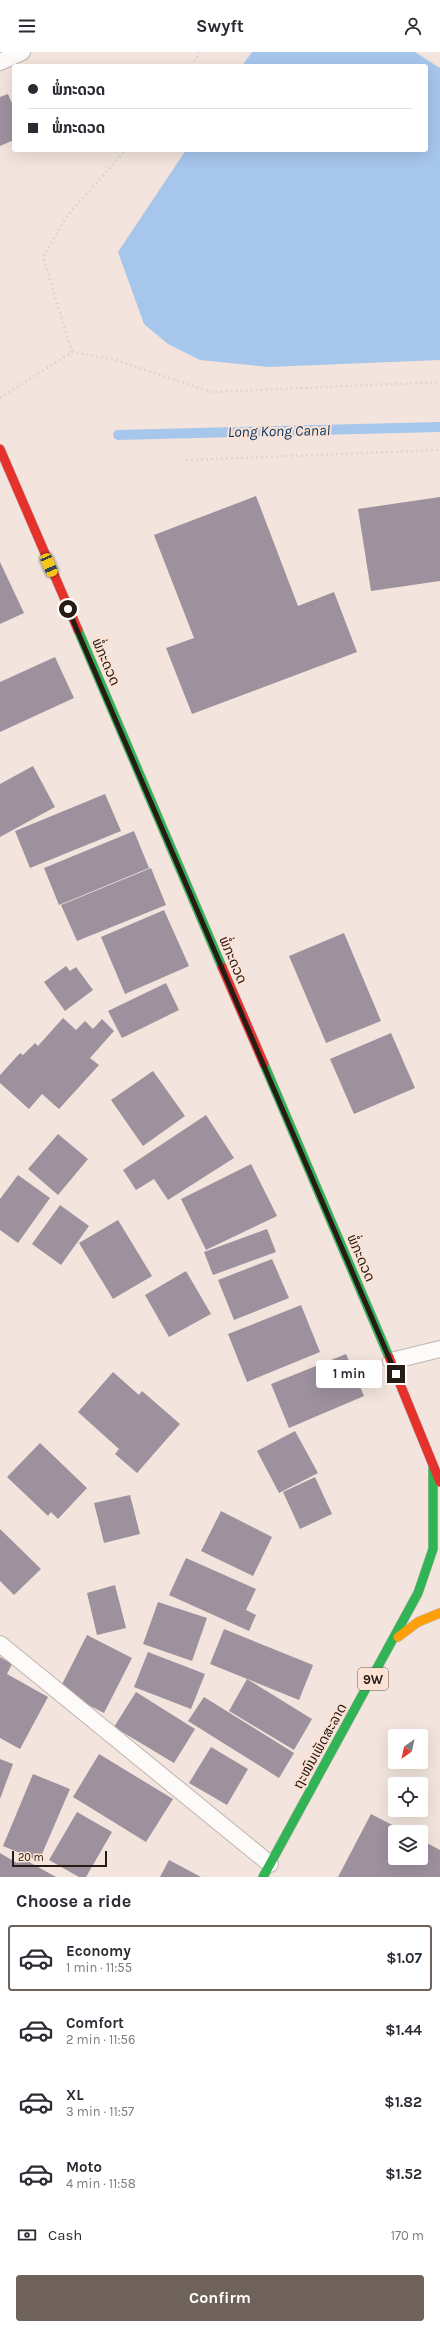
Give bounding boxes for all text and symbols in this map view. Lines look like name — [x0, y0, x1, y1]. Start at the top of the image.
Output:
icon: menu — [16, 15, 38, 37]
text: Swyft — [196, 15, 244, 37]
icon: person — [402, 15, 424, 37]
text: ພໍ່ກະດວດ — [52, 81, 105, 99]
text: ພໍ່ກະດວດ — [52, 119, 105, 137]
water label: Long Kong Canal — [228, 421, 331, 441]
car — [39, 552, 59, 578]
route start — [59, 600, 77, 618]
street label: ພໍ່ກະດວດ — [88, 635, 125, 688]
street label: ພໍ່ກະດວດ — [215, 933, 252, 986]
street label: ພໍ່ກະດວດ — [343, 1231, 380, 1284]
callout: 1 min — [316, 1360, 382, 1388]
route end — [387, 1365, 405, 1383]
text: 1 min — [333, 1366, 365, 1381]
road number: 9W — [358, 1668, 388, 1690]
street label: ຖະໜົນເພັດສະລາດ — [289, 1700, 351, 1792]
north arrow — [388, 1729, 428, 1769]
map controls — [388, 1729, 428, 1865]
button: locate — [388, 1777, 428, 1817]
button: layers — [388, 1825, 428, 1865]
scale bar — [12, 1849, 107, 1868]
text: 20 m — [18, 1851, 44, 1864]
text: Choose a ride — [16, 1890, 131, 1912]
icon: car — [18, 1940, 54, 1976]
text: Economy — [66, 1942, 131, 1960]
text: $1.07 — [386, 1949, 422, 1967]
text: 1 min · 11:55 — [66, 1960, 132, 1975]
icon: car — [18, 2012, 54, 2048]
text: Comfort — [66, 2014, 124, 2032]
text: $1.44 — [385, 2021, 422, 2039]
text: 2 min · 11:56 — [66, 2032, 135, 2047]
icon: car — [18, 2084, 54, 2120]
text: XL — [66, 2086, 84, 2104]
text: $1.82 — [384, 2093, 422, 2111]
text: 3 min · 11:57 — [66, 2104, 134, 2119]
icon: car — [18, 2156, 54, 2192]
text: Moto — [66, 2158, 102, 2176]
text: $1.52 — [385, 2165, 422, 2183]
text: 4 min · 11:58 — [66, 2176, 136, 2191]
icon: cash — [16, 2224, 38, 2246]
text: Cash — [48, 2226, 82, 2244]
text: 170 m — [391, 2228, 424, 2243]
button: Confirm — [16, 2275, 424, 2321]

